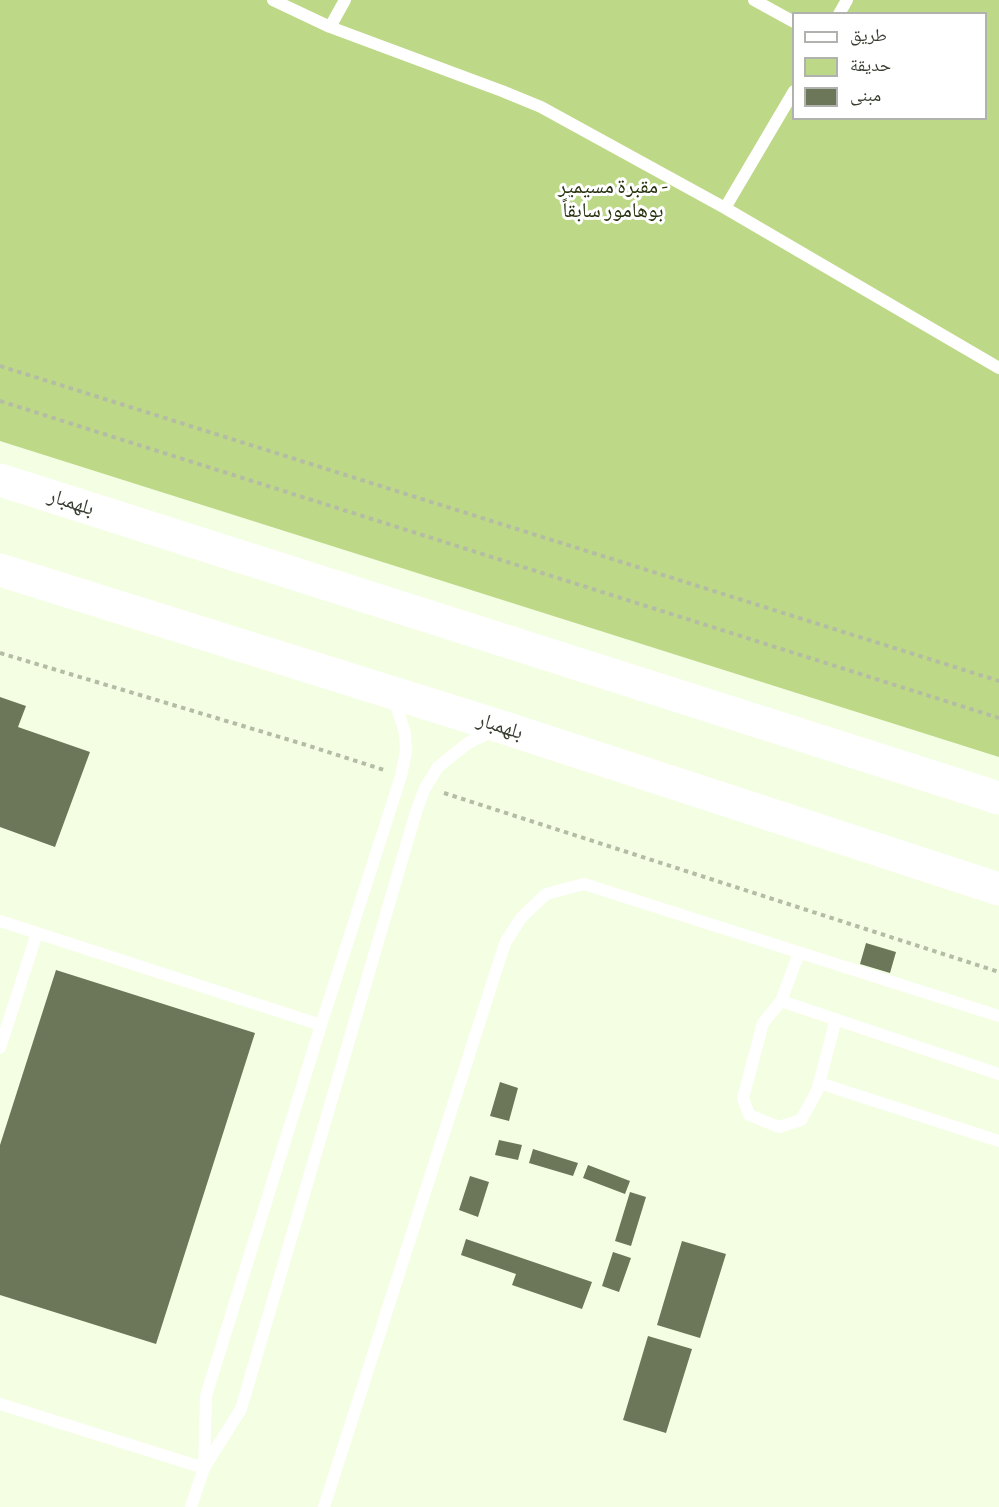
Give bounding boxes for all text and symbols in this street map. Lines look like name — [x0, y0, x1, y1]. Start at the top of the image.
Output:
legend — [792, 12, 987, 120]
text: طريق — [850, 27, 887, 45]
text: حديقة — [850, 57, 891, 75]
text: مبنى — [850, 87, 881, 105]
park label: مقبرة مسيمير - بوهامور سابقاً — [558, 174, 668, 224]
street label: بلهمبار — [45, 483, 97, 521]
street label: بلهمبار — [474, 707, 526, 745]

